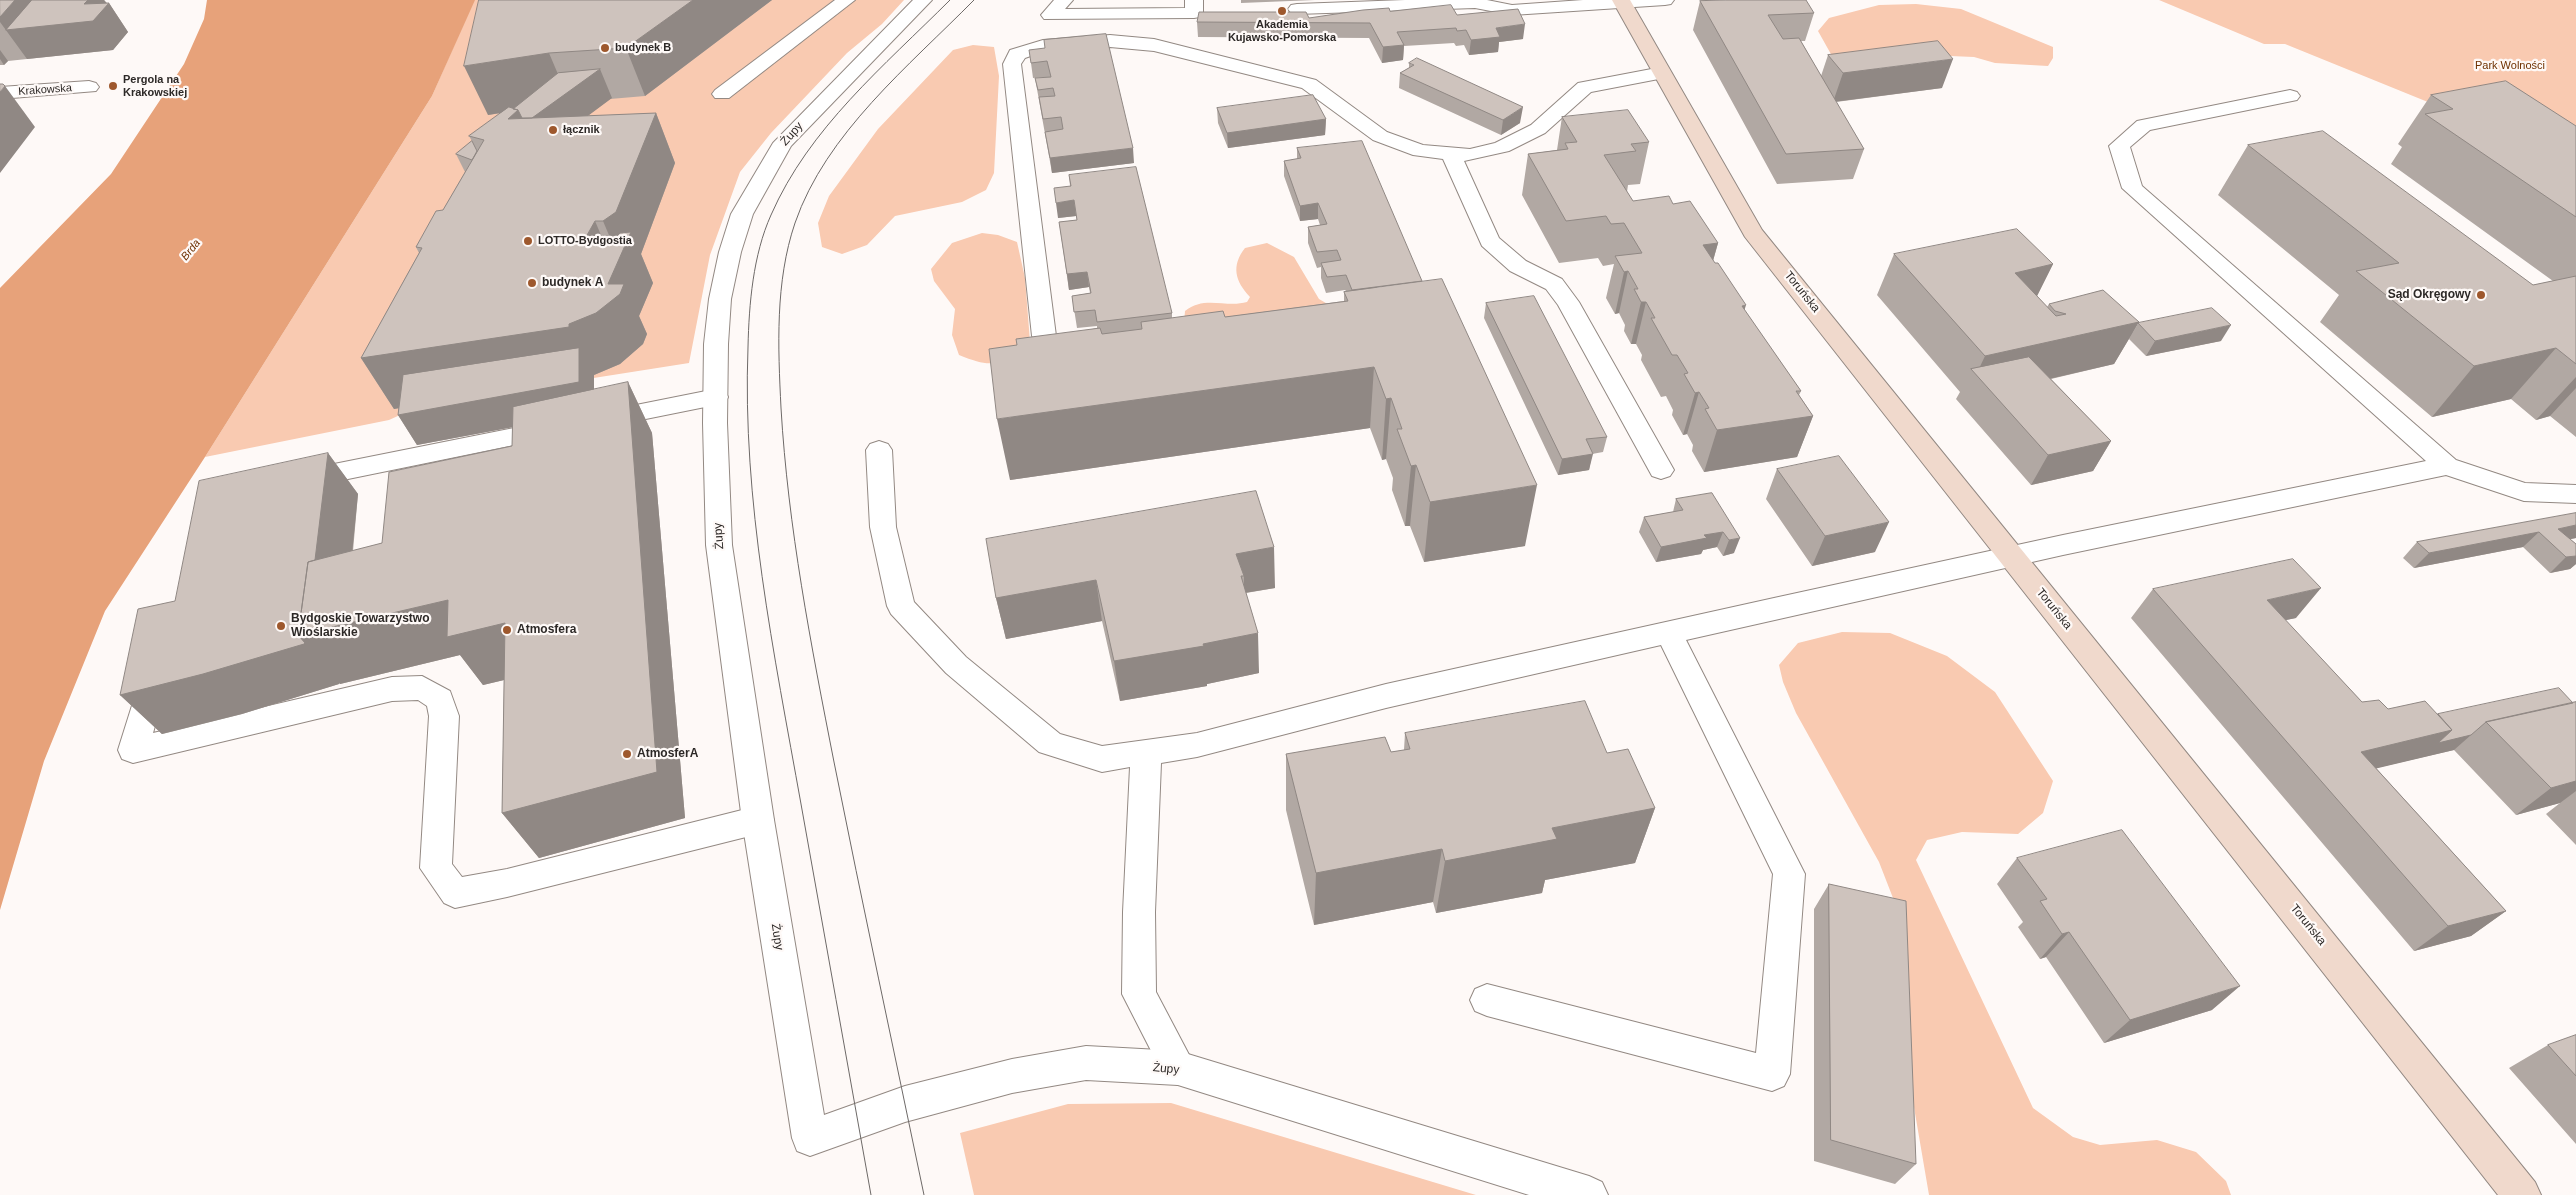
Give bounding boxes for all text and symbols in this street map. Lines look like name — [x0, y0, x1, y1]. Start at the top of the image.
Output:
marker: Akademia Kujawsko-Pomorska — [1276, 5, 1288, 17]
place label: Akademia Kujawsko-Pomorska — [1228, 18, 1336, 44]
place label: budynek B — [615, 41, 671, 55]
marker: budynek B — [599, 42, 611, 54]
park label: Park Wolności — [2475, 59, 2545, 73]
place label: Pergola na Krakowskiej — [123, 73, 187, 99]
marker: Pergola na Krakowskiej — [107, 80, 119, 92]
street label: Krakowska — [18, 82, 72, 98]
street label: Żupy — [778, 119, 806, 149]
place label: łącznik — [563, 123, 600, 137]
marker: łącznik — [547, 124, 559, 136]
place label: LOTTO-Bydgostia — [538, 234, 632, 248]
marker: LOTTO-Bydgostia — [522, 235, 534, 247]
water label: Brda — [179, 237, 203, 263]
street label: Toruńska — [1781, 269, 1823, 315]
place label: budynek A — [542, 276, 603, 290]
marker: budynek A — [526, 277, 538, 289]
place label: Sąd Okręgowy — [2388, 288, 2471, 302]
marker: Sąd Okręgowy — [2475, 289, 2487, 301]
street label: Żupy — [711, 522, 727, 550]
street label: Toruńska — [2033, 586, 2075, 632]
place label: Bydgoskie Towarzystwo Wioślarskie — [291, 612, 429, 640]
marker: Bydgoskie Towarzystwo Wioślarskie — [275, 620, 287, 632]
place label: Atmosfera — [517, 623, 576, 637]
marker: Atmosfera — [501, 624, 513, 636]
place label: AtmosferA — [637, 747, 698, 761]
marker: AtmosferA — [621, 748, 633, 760]
street label: Toruńska — [2287, 902, 2329, 948]
street label: Żupy — [768, 923, 786, 951]
street label: Żupy — [1152, 1060, 1180, 1078]

